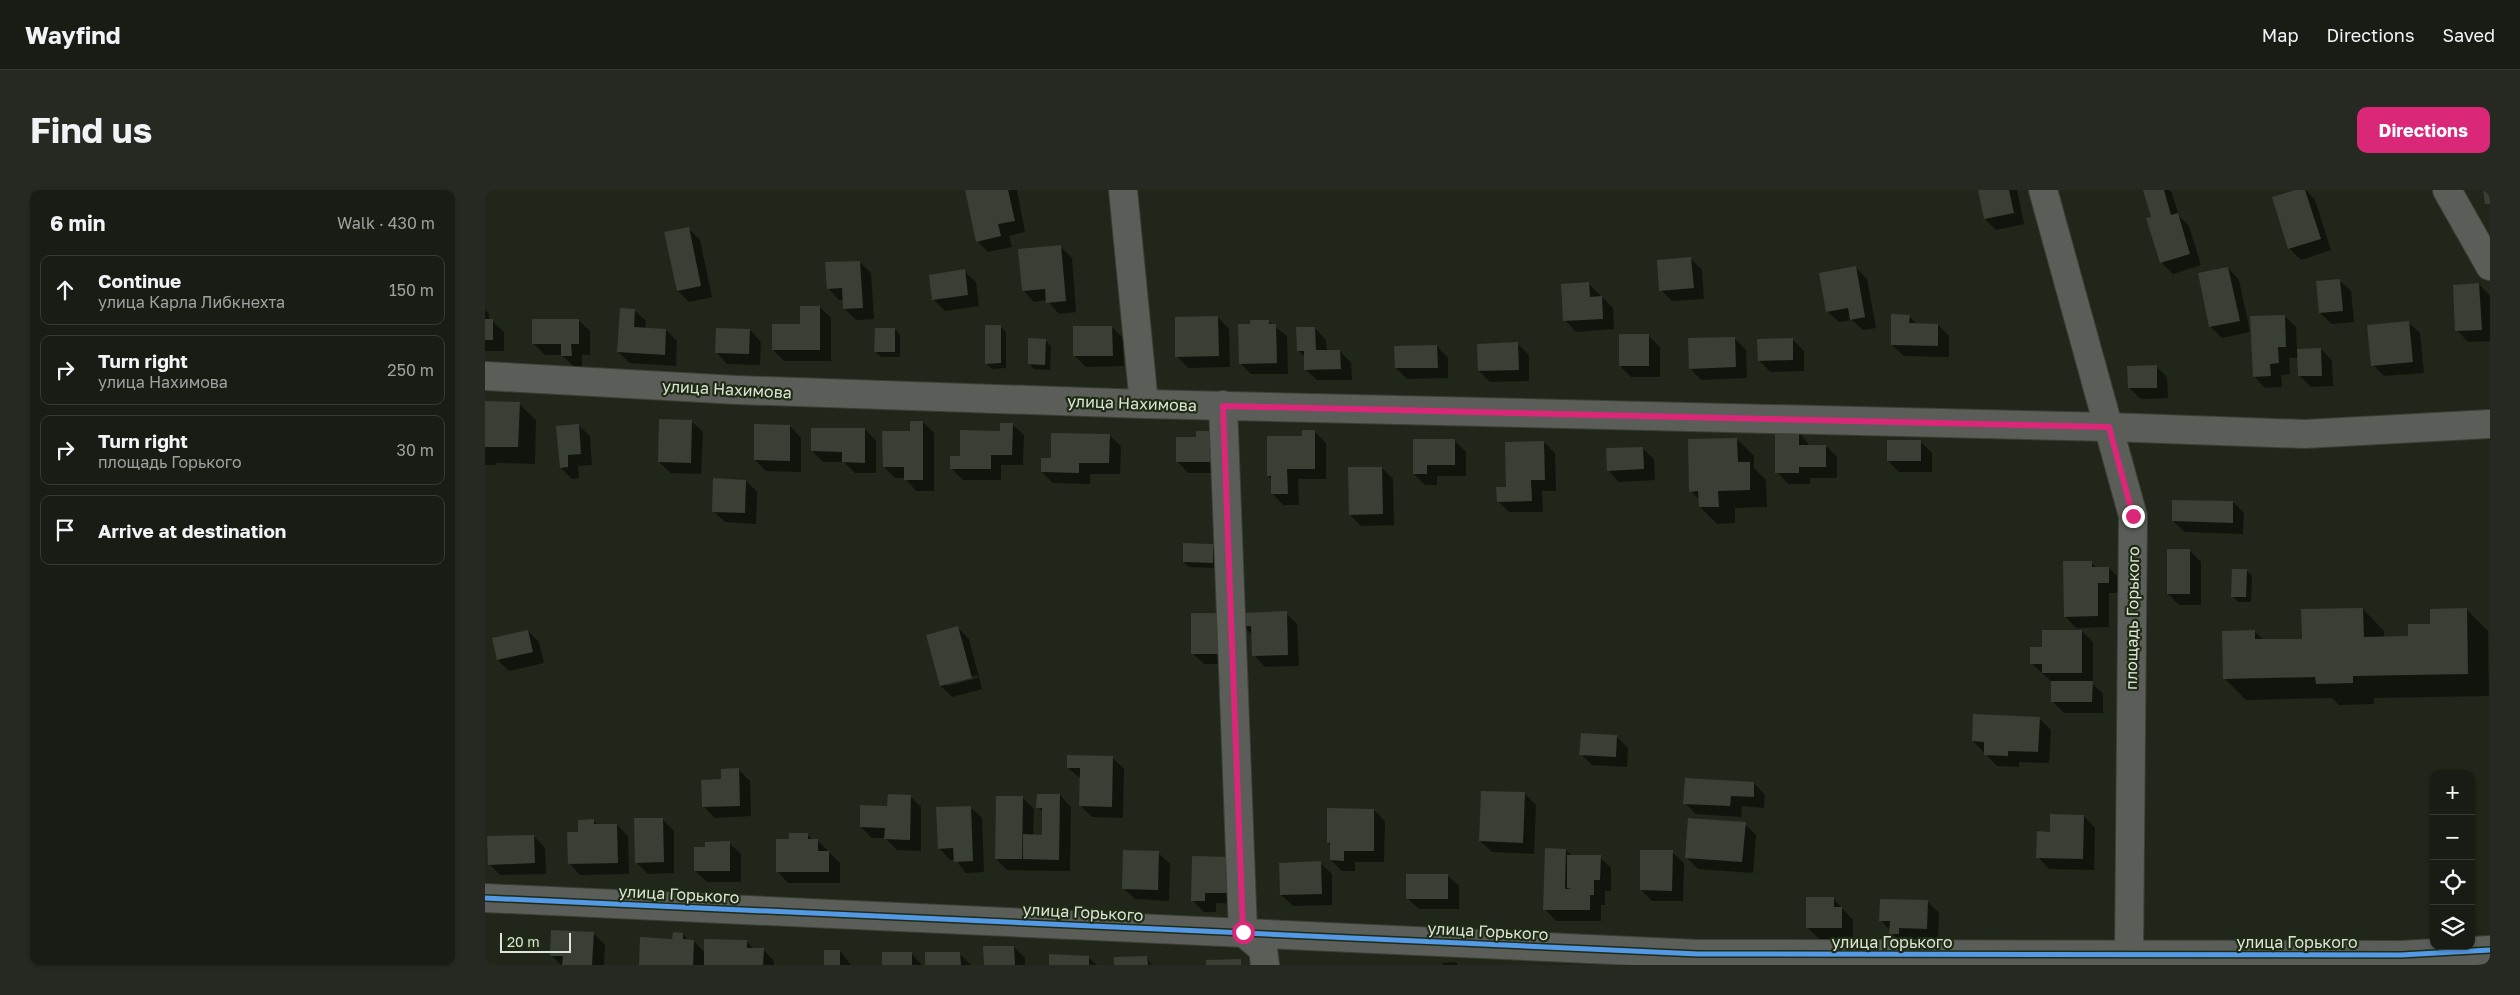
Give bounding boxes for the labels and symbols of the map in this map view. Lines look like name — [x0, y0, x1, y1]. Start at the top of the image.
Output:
street label: улица Нахимова — [662, 376, 792, 402]
street label: улица Нахимова — [1067, 391, 1197, 415]
route end — [2122, 505, 2145, 528]
street label: площадь Горького — [2121, 546, 2143, 690]
street label: улица Горького — [618, 881, 740, 907]
street label: улица Горького — [1022, 899, 1144, 925]
street label: улица Горького — [1427, 918, 1549, 944]
route start — [1232, 921, 1255, 944]
scale bar — [500, 930, 571, 953]
street label: улица Горького — [1831, 932, 1953, 952]
street label: улица Горького — [2236, 932, 2358, 952]

